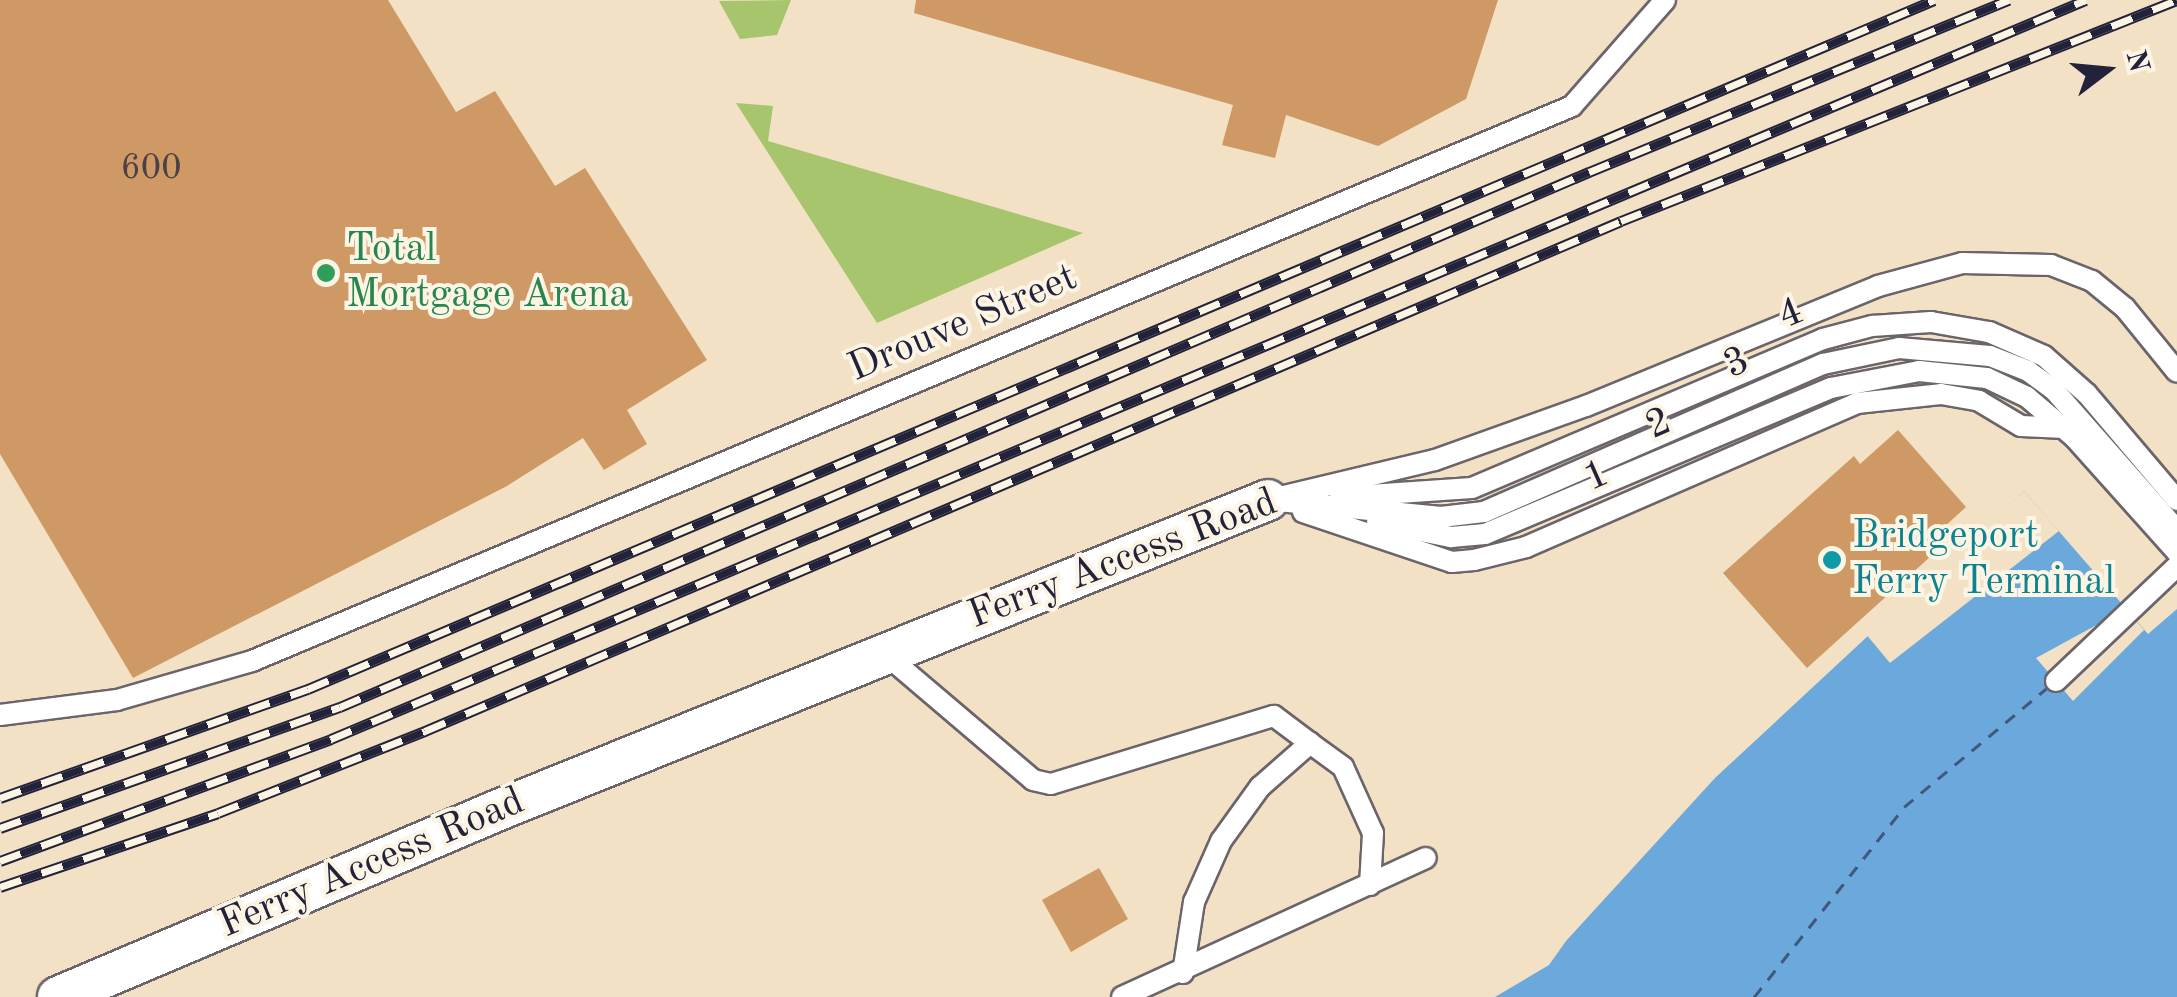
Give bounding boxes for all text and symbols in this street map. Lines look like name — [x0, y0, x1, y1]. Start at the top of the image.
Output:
north arrow — [2057, 20, 2157, 120]
text: N — [2119, 48, 2152, 76]
house number: 600 — [121, 148, 181, 190]
place label: Total Mortgage Arena — [346, 226, 629, 320]
street label: Drouve Street — [841, 254, 1085, 394]
marker: Total Mortgage Arena — [315, 262, 337, 284]
street label: 4 — [1771, 288, 1811, 342]
street label: 3 — [1717, 337, 1757, 391]
street label: 2 — [1639, 398, 1679, 452]
street label: 1 — [1577, 450, 1617, 504]
street label: Ferry Access Road — [962, 479, 1284, 641]
place label: Bridgeport Ferry Terminal — [1852, 513, 2115, 607]
marker: Bridgeport Ferry Terminal — [1821, 549, 1843, 571]
street label: Ferry Access Road — [212, 778, 532, 950]

